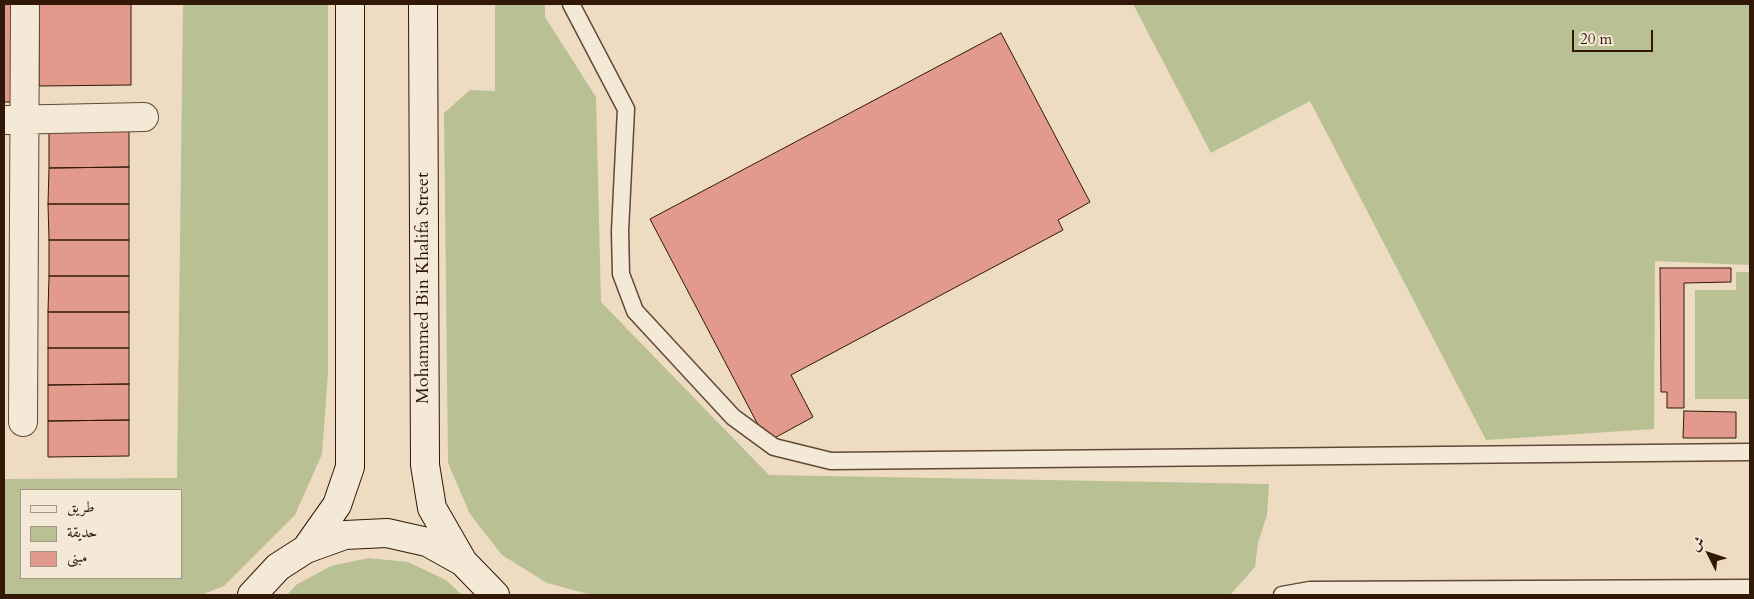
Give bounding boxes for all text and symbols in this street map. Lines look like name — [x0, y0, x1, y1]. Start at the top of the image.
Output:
scale bar — [1574, 20, 1655, 52]
text: 20 m — [1580, 29, 1612, 49]
street label: Mohammed Bin Khalifa Street — [413, 172, 435, 404]
legend — [20, 489, 182, 579]
text: طريق — [67, 497, 94, 517]
text: حديقة — [67, 522, 97, 542]
north arrow — [1684, 529, 1734, 579]
text: ش — [1686, 532, 1709, 555]
text: مبنى — [67, 547, 87, 567]

